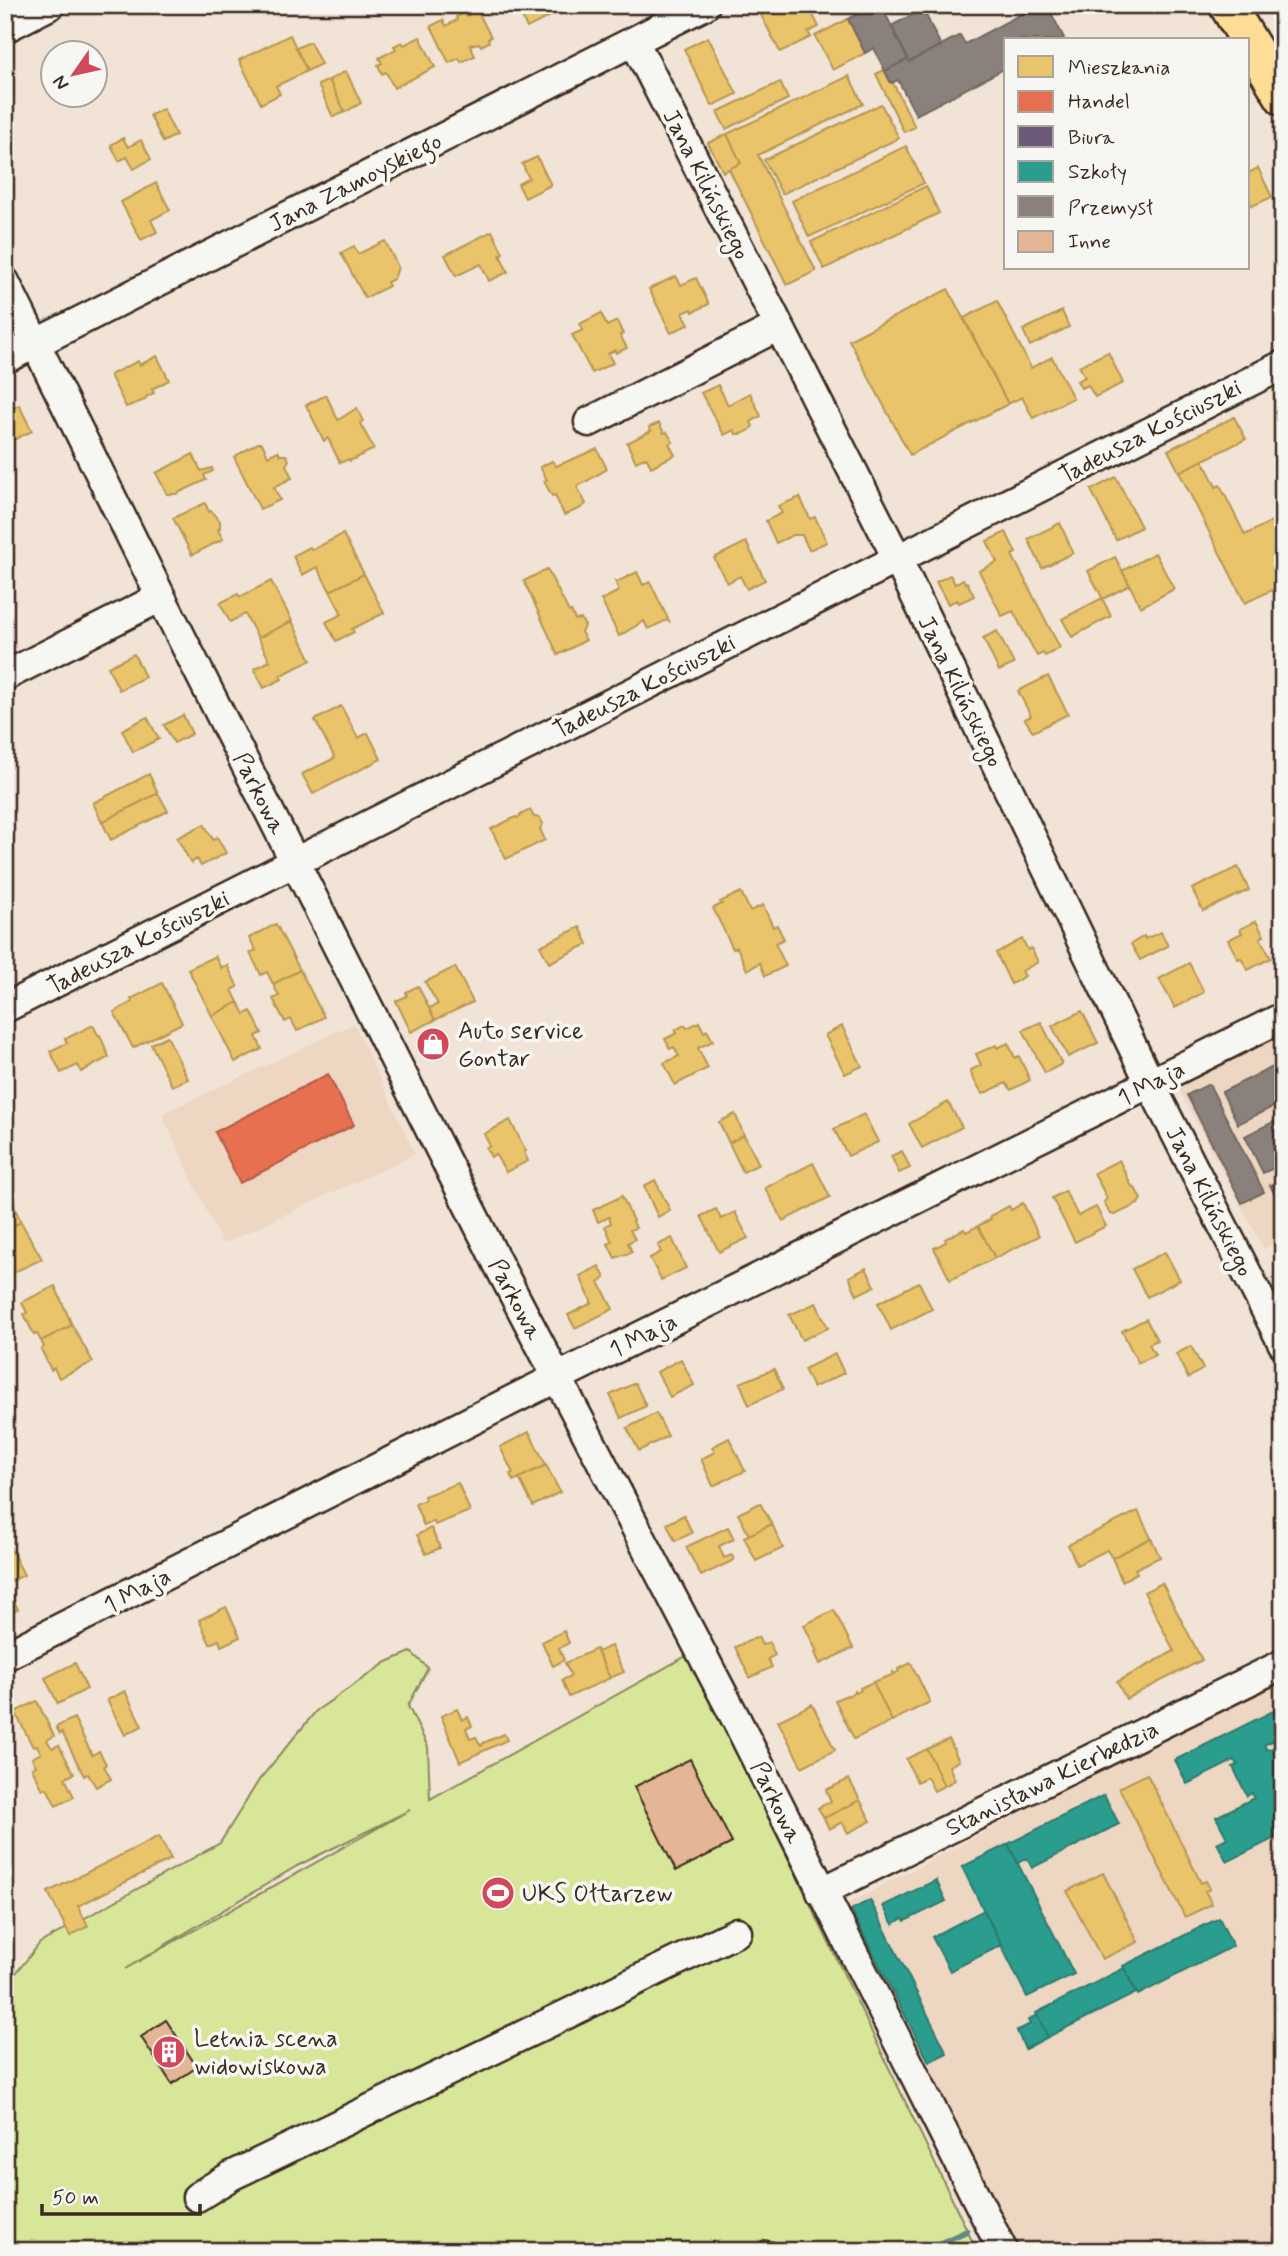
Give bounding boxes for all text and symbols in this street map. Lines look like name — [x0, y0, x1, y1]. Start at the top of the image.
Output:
north arrow — [38, 38, 108, 108]
legend — [1004, 38, 1250, 270]
text: Mieszkania — [1068, 54, 1171, 82]
text: N — [47, 70, 75, 95]
text: Handel — [1068, 88, 1130, 116]
street label: Jana Kilińskiego — [653, 104, 757, 266]
text: Biura — [1068, 124, 1115, 152]
street label: Jana Zamoyskiego — [264, 126, 449, 243]
text: Szkoły — [1068, 158, 1127, 186]
text: Przemysł — [1068, 194, 1154, 222]
text: Inne — [1068, 228, 1111, 256]
street label: Tadeusza Kościuszki — [1054, 373, 1247, 492]
street label: Jana Kilińskiego — [908, 611, 1010, 773]
street label: Tadeusza Kościuszki — [548, 628, 741, 747]
street label: Parkowa — [225, 747, 293, 840]
street label: Tadeusza Kościuszki — [42, 884, 235, 1003]
place label: Auto service Gontar — [458, 1016, 583, 1075]
shop icon: Auto service Gontar — [414, 1025, 452, 1063]
street label: 1 Maja — [1113, 1054, 1191, 1114]
street label: Jana Kilińskiego — [1156, 1121, 1260, 1283]
street label: Parkowa — [480, 1254, 549, 1346]
street label: 1 Maja — [605, 1307, 683, 1366]
street label: 1 Maja — [99, 1561, 177, 1621]
street label: Stanisława Kierbedzia — [941, 1714, 1164, 1844]
street label: Parkowa — [742, 1756, 809, 1849]
sports icon: UKS Ołtarzew — [479, 1874, 517, 1912]
place label: UKS Ołtarzew — [522, 1879, 673, 1910]
place label: Letnia scena widowiskowa — [194, 2024, 338, 2083]
building icon: Letnia scena widowiskowa — [150, 2033, 188, 2071]
scale bar — [42, 2172, 200, 2216]
text: 50 m — [52, 2184, 99, 2212]

